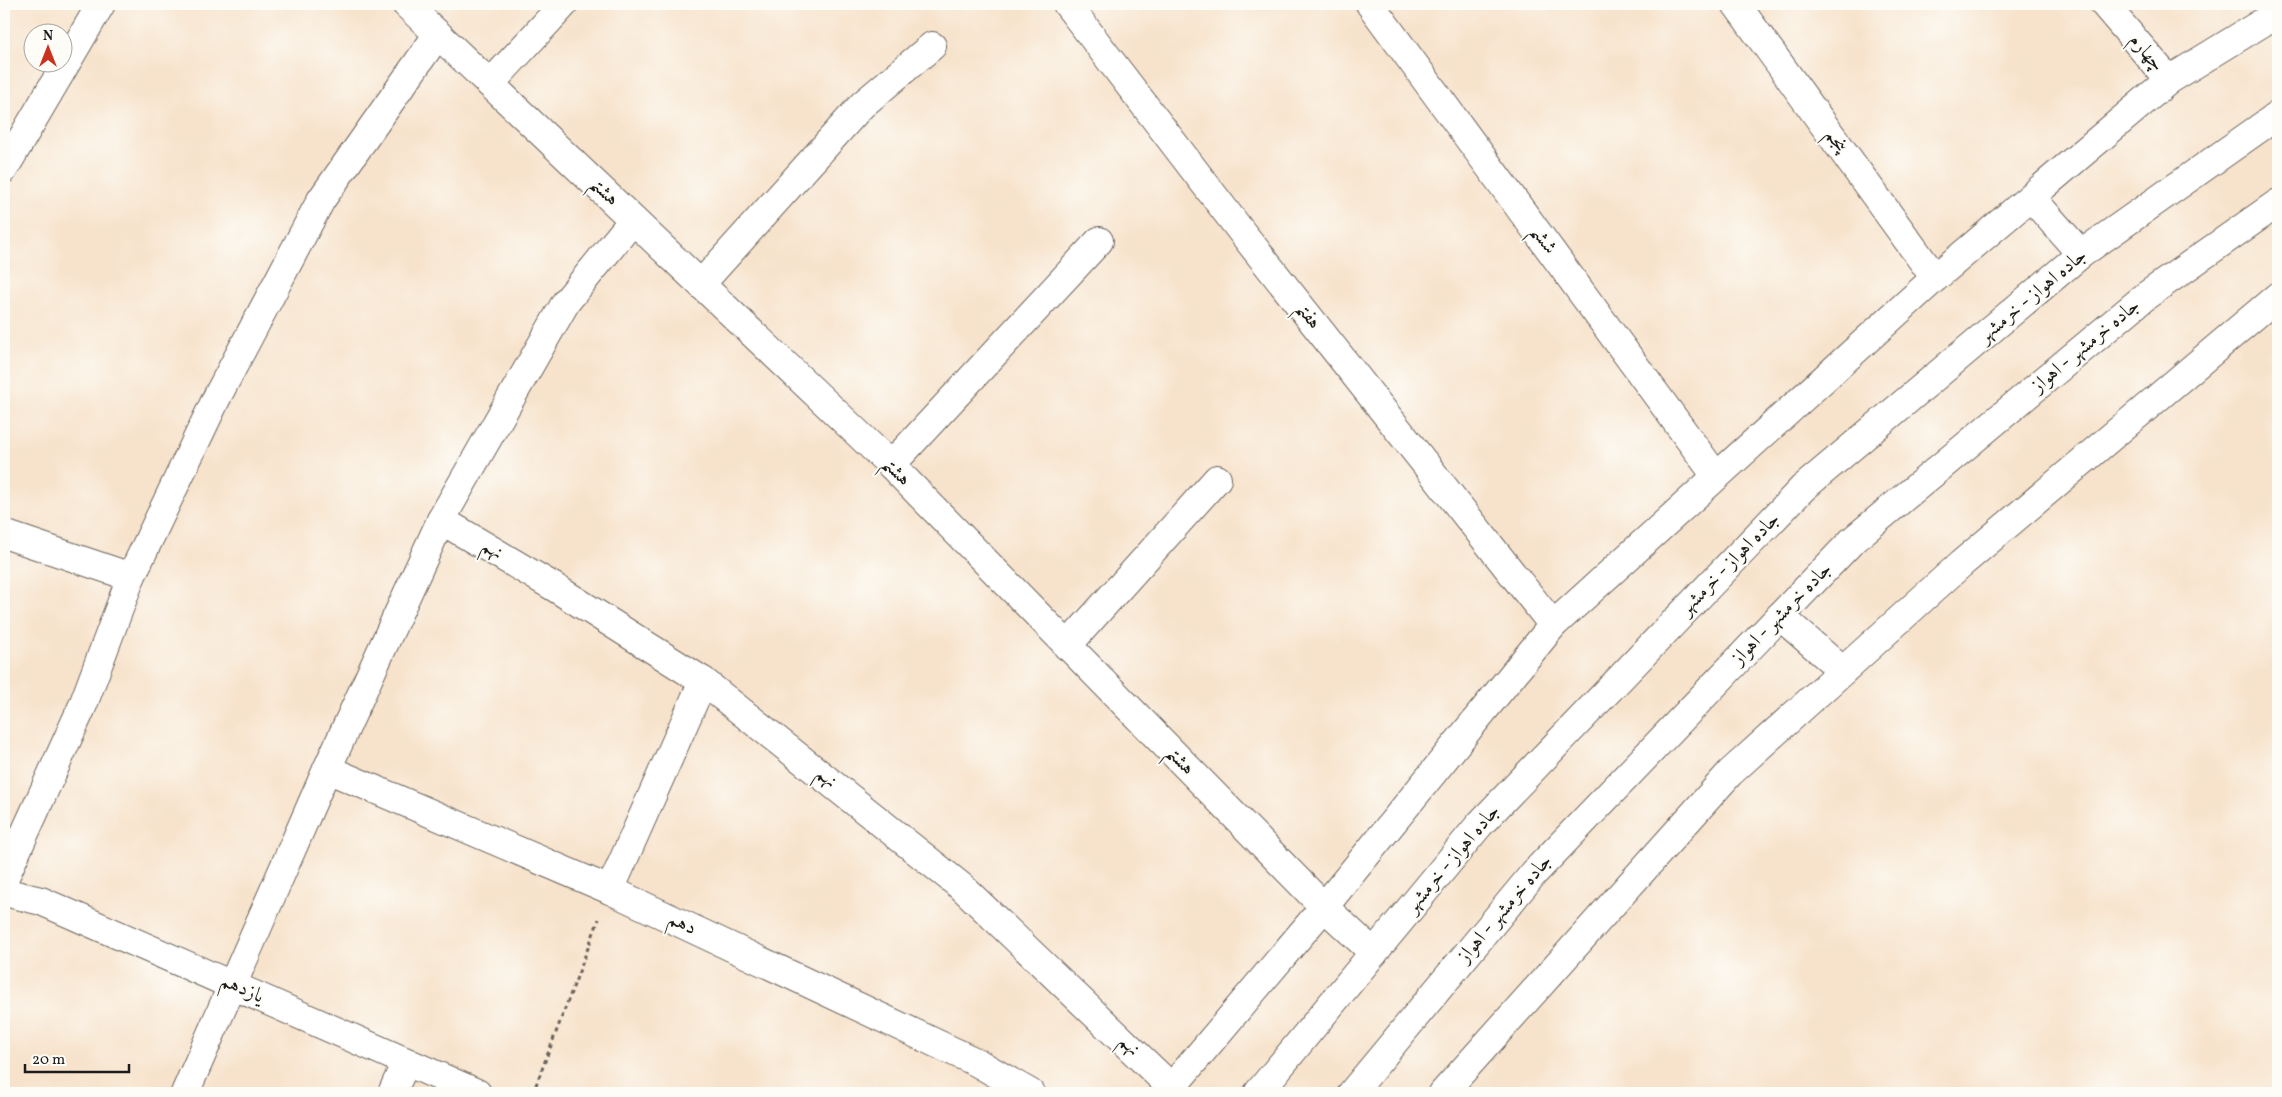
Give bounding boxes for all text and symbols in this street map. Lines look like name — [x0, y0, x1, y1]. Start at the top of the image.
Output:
north arrow — [22, 22, 72, 72]
text: N — [43, 27, 53, 46]
street label: چهارم — [2120, 28, 2170, 80]
street label: پنجم — [1815, 123, 1855, 162]
street label: هشتم — [580, 171, 625, 216]
street label: ششم — [1520, 220, 1563, 263]
street label: جاده اهواز - خرمشهر — [1971, 242, 2093, 351]
street label: جاده خرمشهر - اهواز — [2024, 292, 2146, 401]
street label: هفتم — [1285, 296, 1328, 338]
street label: هشتم — [872, 451, 917, 496]
street label: جاده اهواز - خرمشهر — [1672, 506, 1787, 623]
street label: نهم — [474, 533, 508, 570]
street label: جاده خرمشهر - اهواز — [1724, 556, 1839, 673]
street label: هشتم — [1156, 740, 1201, 785]
street label: نهم — [807, 760, 843, 798]
street label: جاده اهواز - خرمشهر — [1398, 799, 1507, 921]
street label: جاده خرمشهر - اهواز — [1450, 849, 1559, 971]
street label: دهم — [662, 905, 701, 945]
street label: یازدهم — [215, 967, 269, 1014]
street label: نهم — [1110, 1029, 1146, 1066]
scale bar — [25, 1042, 129, 1074]
text: 20 m — [32, 1050, 65, 1071]

